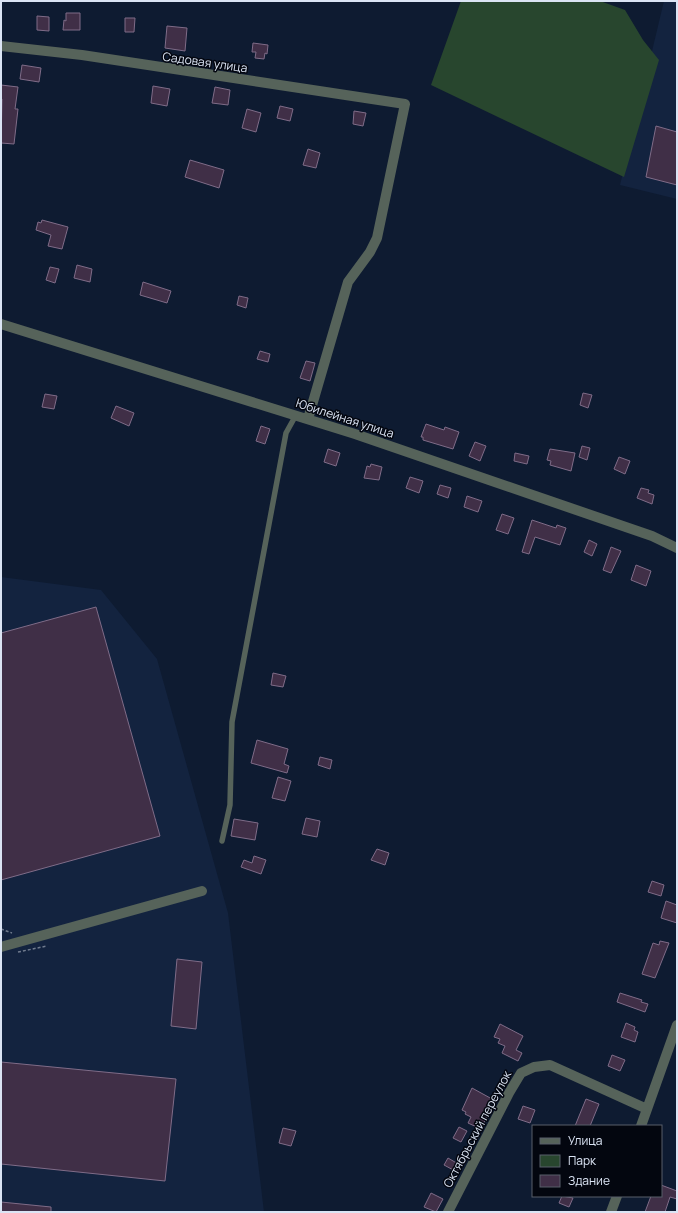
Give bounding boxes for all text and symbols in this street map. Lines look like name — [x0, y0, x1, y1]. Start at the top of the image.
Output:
street label: Садовая улица — [161, 48, 249, 76]
street label: Юбилейная улица — [294, 394, 396, 442]
street label: Октябрьский переулок — [439, 1067, 516, 1190]
legend — [532, 1125, 662, 1197]
text: Улица — [568, 1132, 602, 1149]
text: Парк — [568, 1152, 597, 1169]
text: Здание — [568, 1172, 610, 1189]

